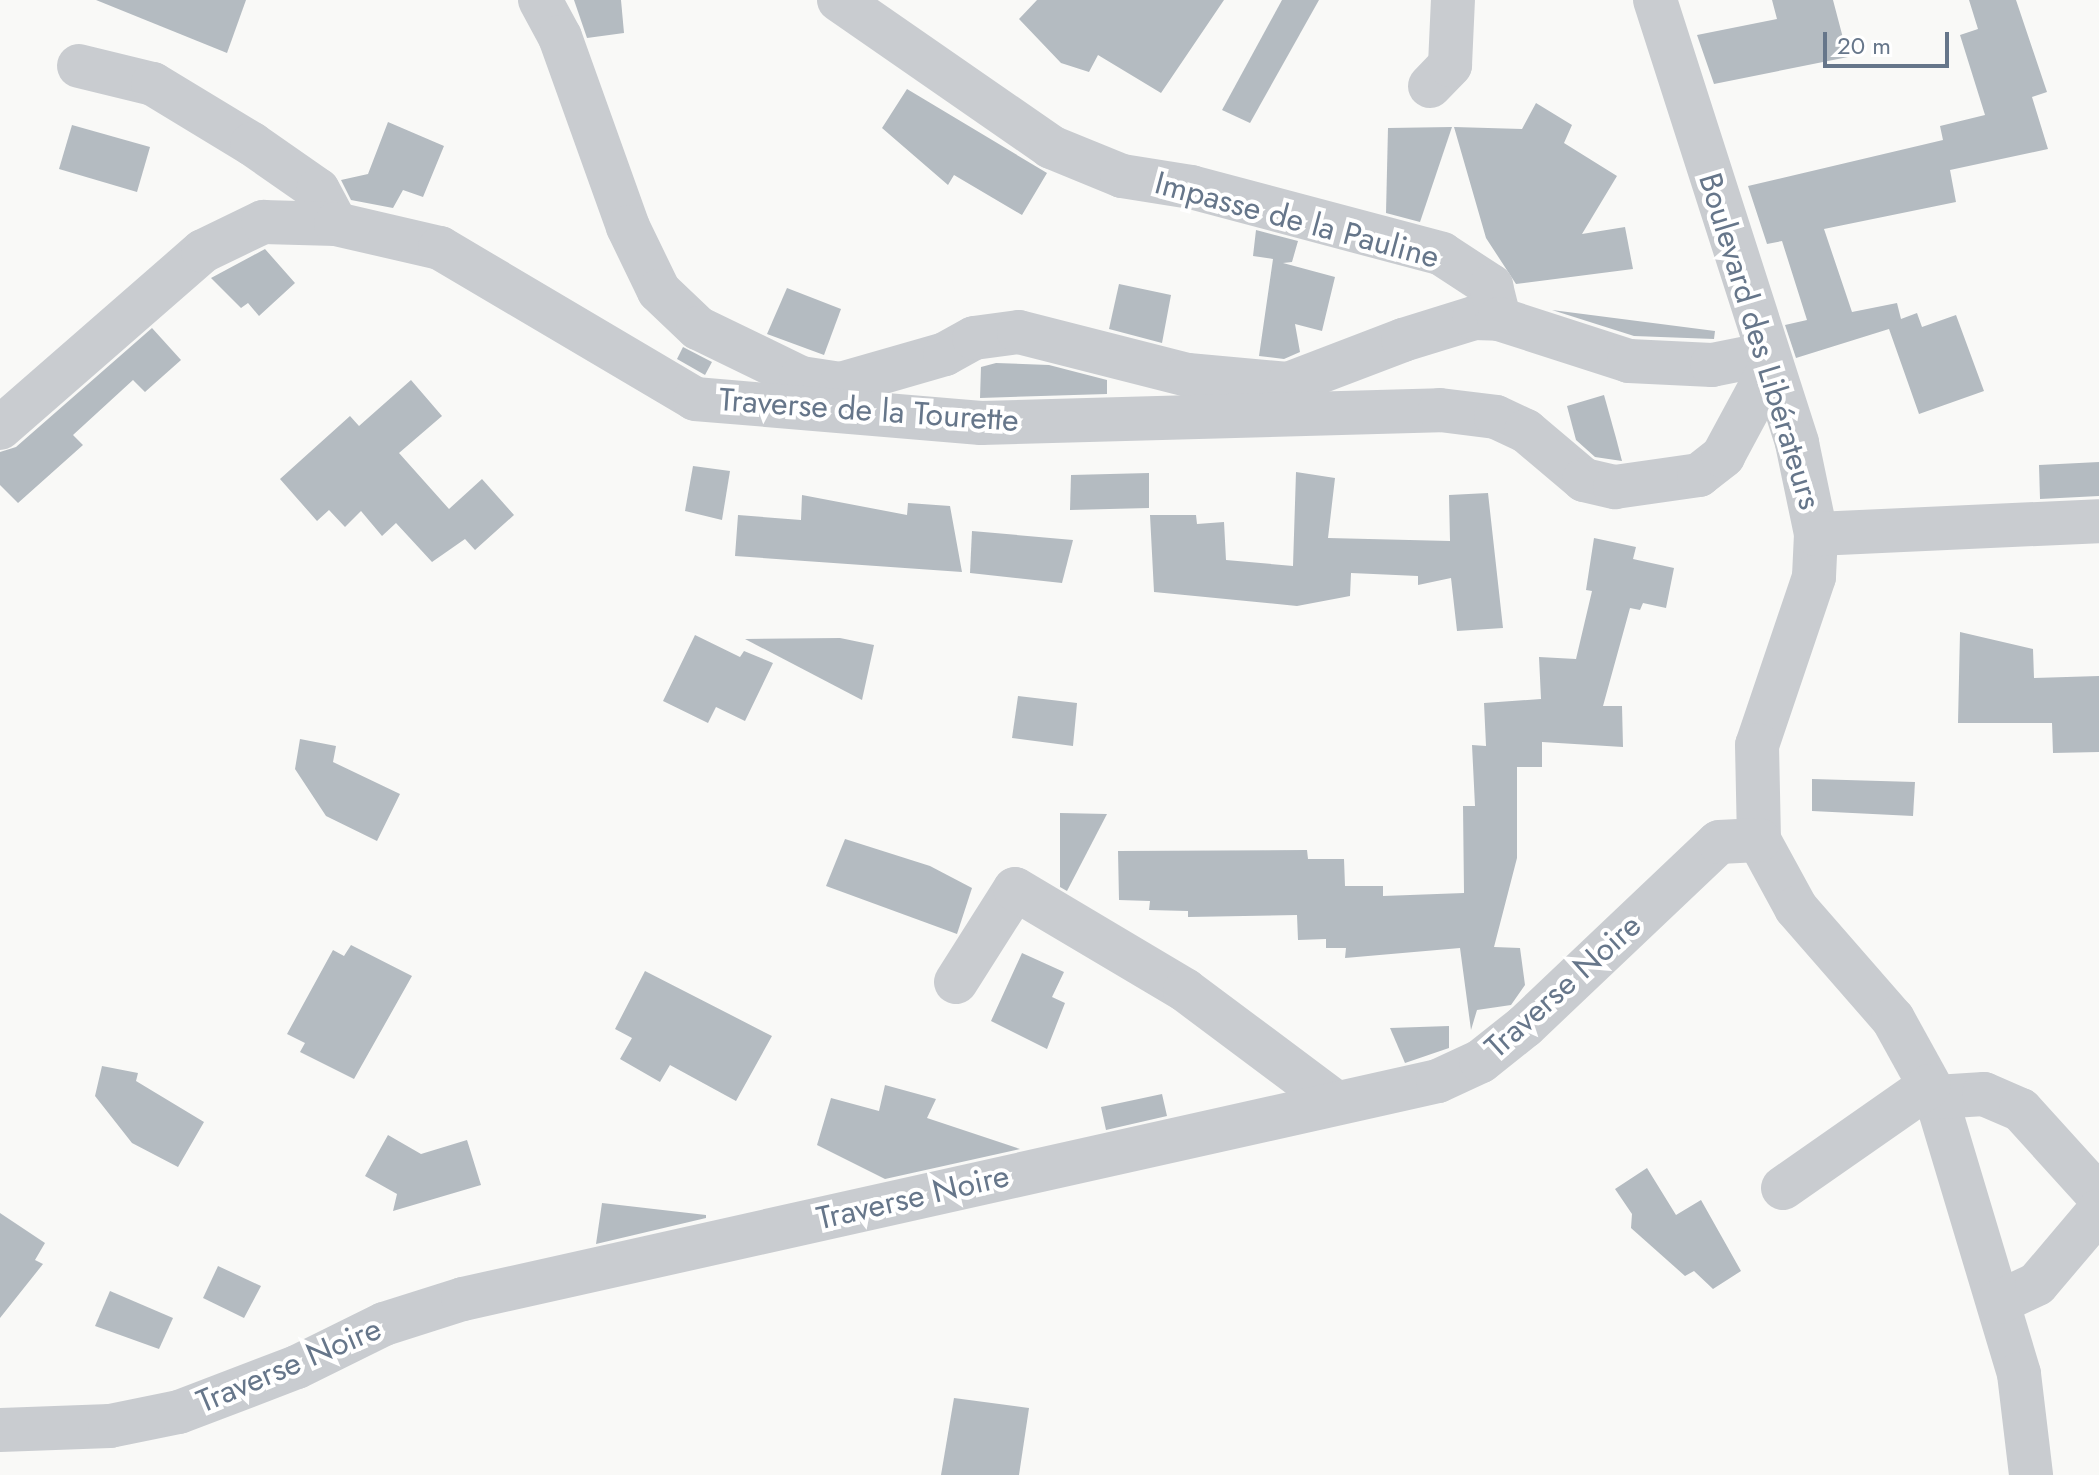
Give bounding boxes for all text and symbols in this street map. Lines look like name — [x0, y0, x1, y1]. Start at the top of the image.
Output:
scale bar — [1827, 16, 1953, 66]
text: 20 m — [1837, 28, 1891, 63]
street label: Impasse de la Pauline — [1151, 164, 1443, 276]
street label: Boulevard des Libérateurs — [1691, 168, 1829, 514]
street label: Traverse de la Tourette — [718, 380, 1020, 440]
street label: Traverse Noire — [1477, 906, 1649, 1066]
street label: Traverse Noire — [813, 1156, 1013, 1238]
street label: Traverse Noire — [191, 1309, 387, 1421]

